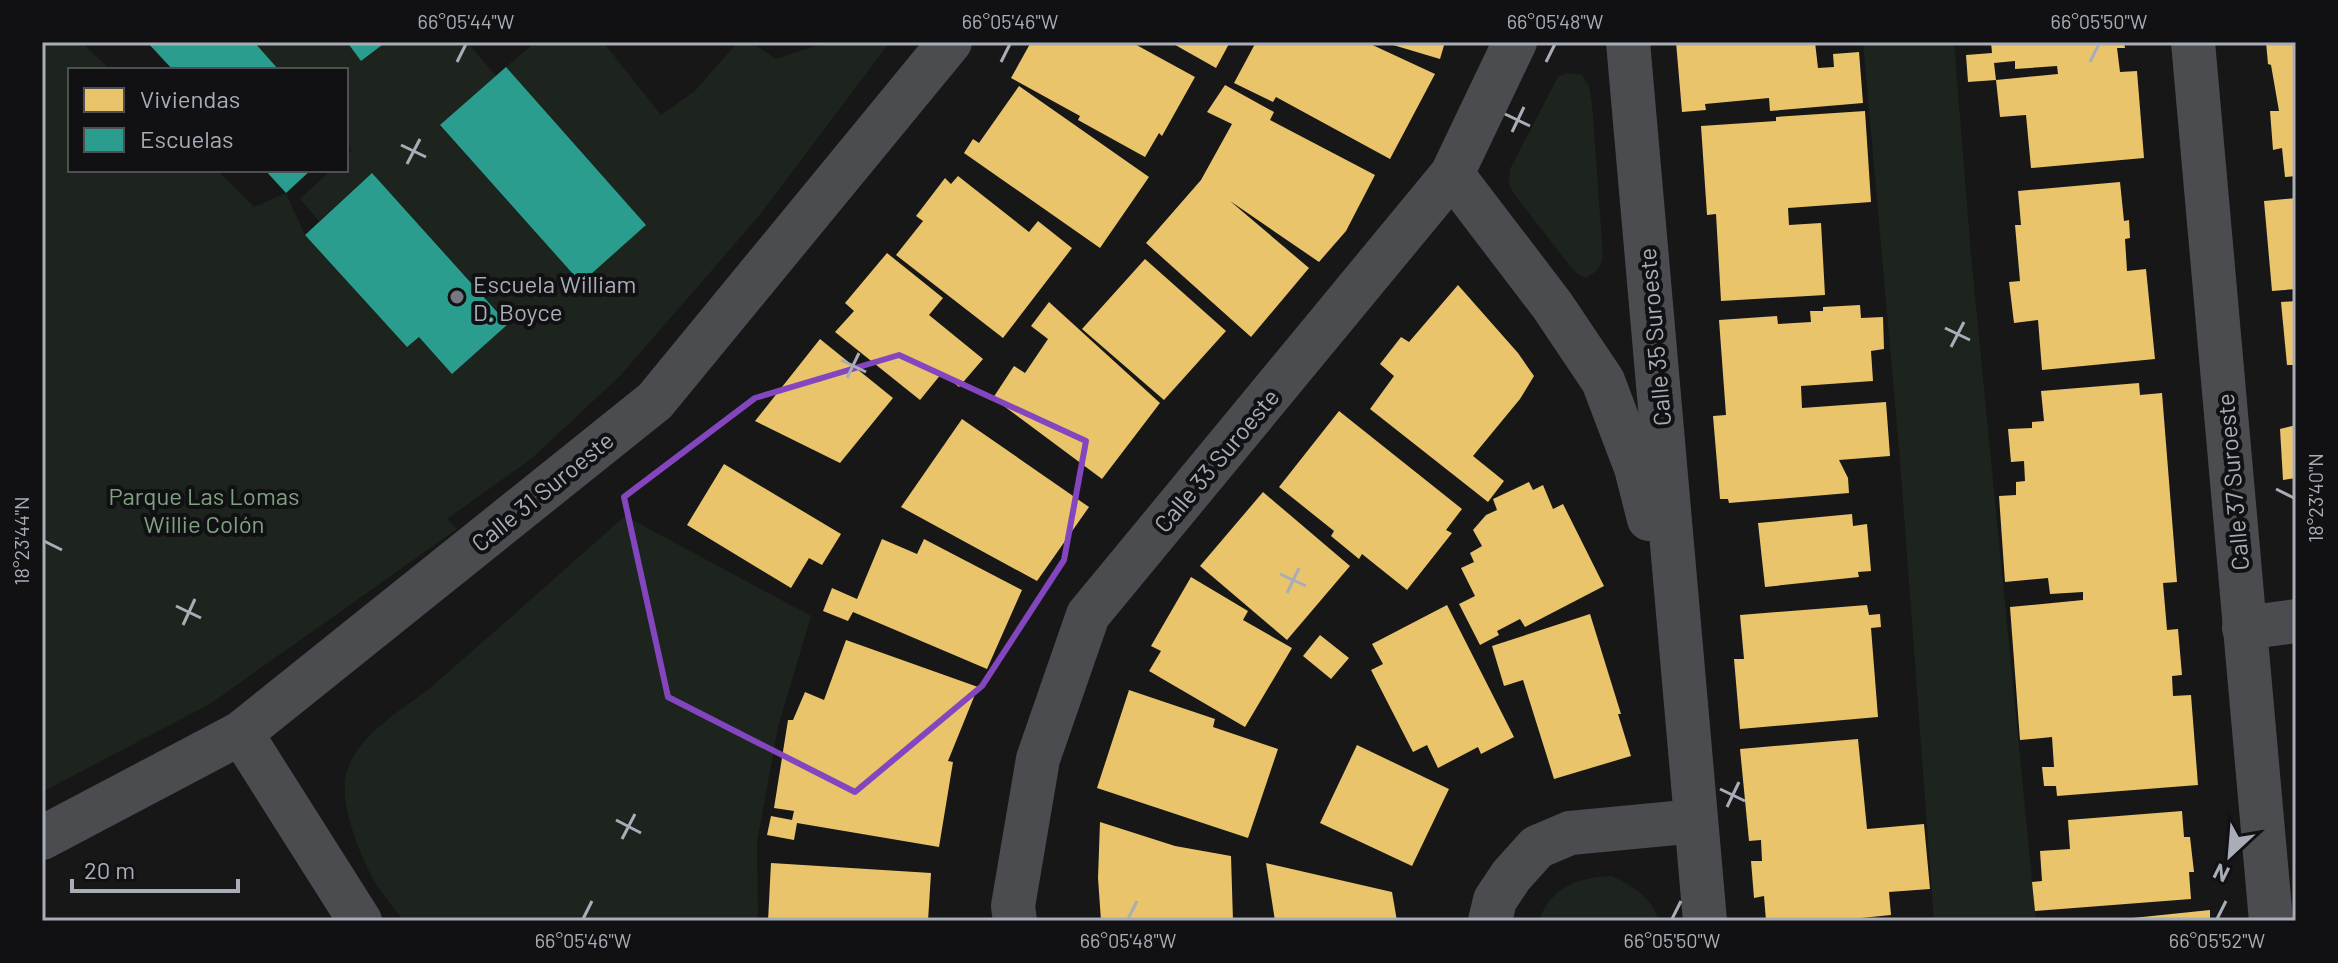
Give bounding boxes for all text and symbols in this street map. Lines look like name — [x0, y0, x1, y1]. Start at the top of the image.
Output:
text: 66°05'44"W — [418, 9, 515, 33]
text: 66°05'46"W — [962, 9, 1059, 33]
text: 66°05'48"W — [1507, 9, 1604, 33]
text: 66°05'50"W — [2051, 9, 2148, 33]
legend — [68, 68, 348, 172]
text: Viviendas — [140, 84, 240, 113]
text: Escuelas — [140, 124, 234, 153]
street label: Calle 35 Suroeste — [1632, 247, 1676, 427]
place label: Escuela William D. Boyce — [473, 269, 636, 326]
marker: Escuela William D. Boyce — [448, 288, 466, 306]
street label: Calle 33 Suroeste — [1147, 382, 1285, 538]
street label: Calle 37 Suroeste — [2210, 392, 2254, 572]
street label: Calle 31 Suroeste — [465, 425, 619, 557]
text: 18°23'40"N — [2303, 453, 2327, 543]
park label: Parque Las Lomas Willie Colón — [108, 481, 300, 538]
text: 18°23'44"N — [9, 497, 33, 585]
north arrow — [2190, 815, 2270, 895]
scale bar — [72, 843, 238, 893]
text: 20 m — [84, 855, 135, 884]
text: N — [2209, 859, 2233, 889]
text: 66°05'46"W — [535, 928, 632, 952]
text: 66°05'48"W — [1080, 928, 1177, 952]
text: 66°05'50"W — [1624, 928, 1721, 952]
text: 66°05'52"W — [2169, 928, 2266, 952]

